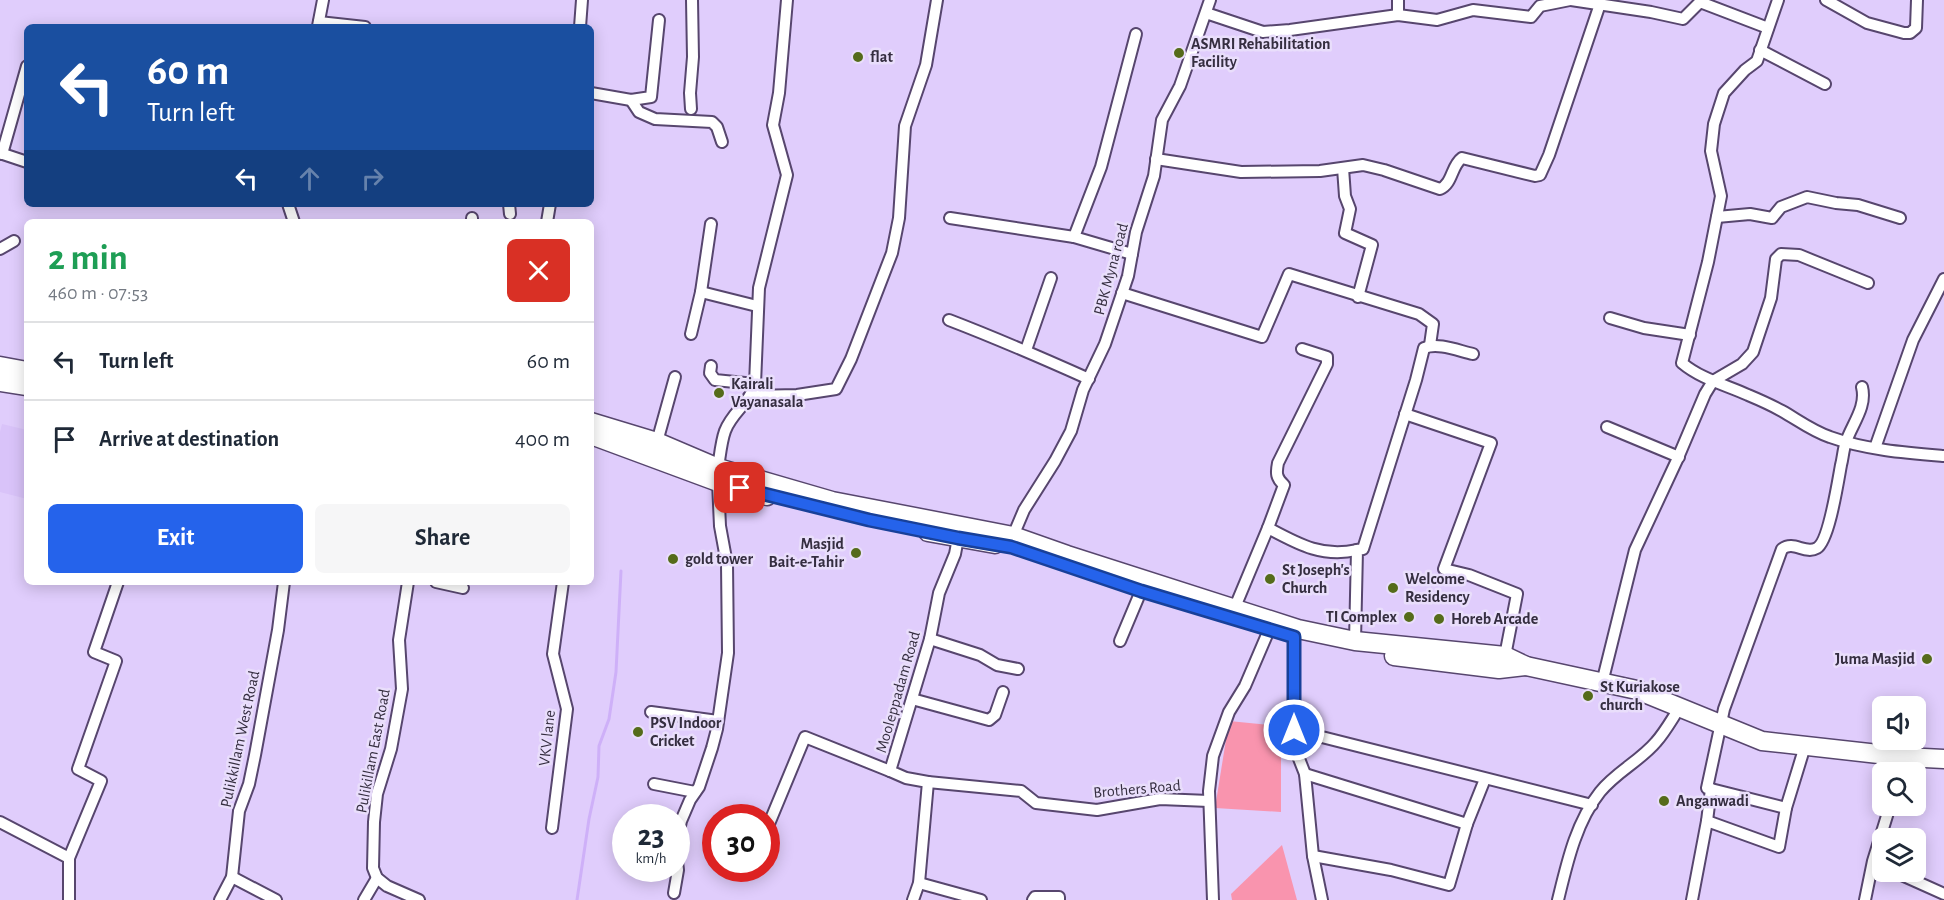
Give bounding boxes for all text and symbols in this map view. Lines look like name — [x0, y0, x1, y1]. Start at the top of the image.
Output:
place label: ASMRI Rehabilitation Facility — [1191, 36, 1330, 71]
marker: ASMRI Rehabilitation Facility — [1172, 46, 1186, 60]
icon: left — [48, 48, 126, 126]
place label: flat — [870, 49, 893, 65]
text: 60 m — [147, 50, 229, 92]
marker: flat — [851, 50, 865, 64]
text: Turn left — [147, 99, 235, 126]
icon: left — [230, 162, 263, 195]
icon: ahead — [293, 162, 326, 195]
icon: right — [356, 162, 389, 195]
street label: PBK Myna road — [1091, 221, 1132, 317]
button: close — [507, 239, 570, 302]
text: 2 min — [48, 240, 128, 276]
text: 460 m · 07:53 — [48, 283, 148, 303]
icon: left — [48, 345, 81, 378]
text: Turn left — [99, 350, 173, 372]
text: 60 m — [527, 350, 570, 372]
place label: Kairali Vayanasala — [731, 376, 804, 411]
marker: Kairali Vayanasala — [712, 386, 726, 400]
icon: arrive — [48, 423, 81, 456]
text: Arrive at destination — [99, 428, 279, 450]
text: 400 m — [515, 428, 570, 450]
pin — [714, 462, 765, 513]
icon: arrive — [723, 471, 756, 504]
button: Exit — [48, 504, 303, 573]
button: Share — [315, 504, 570, 573]
place label: Masjid Bait-e-Tahir — [768, 536, 845, 570]
marker: Masjid Bait-e-Tahir — [849, 546, 863, 560]
place label: gold tower — [685, 551, 753, 567]
marker: gold tower — [666, 552, 680, 566]
place label: St Joseph's Church — [1282, 562, 1350, 596]
place label: Welcome Residency — [1405, 571, 1470, 606]
marker: St Joseph's Church — [1263, 572, 1277, 586]
marker: Welcome Residency — [1386, 581, 1400, 595]
place label: TI Complex — [1326, 609, 1398, 625]
marker: TI Complex — [1402, 610, 1416, 624]
place label: Horeb Arcade — [1451, 611, 1539, 627]
marker: Horeb Arcade — [1432, 612, 1446, 626]
street label: Mooleppadam Road — [873, 629, 923, 755]
place label: Juma Masjid — [1835, 651, 1916, 668]
marker: Juma Masjid — [1920, 652, 1934, 666]
street label: Pulikkillam West Road — [218, 669, 262, 809]
place label: St Kuriakose church — [1600, 679, 1680, 713]
street label: Pulikillam East Road — [353, 688, 393, 814]
marker: St Kuriakose church — [1581, 689, 1595, 703]
map controls — [1872, 696, 1926, 882]
button: sound — [1872, 696, 1926, 750]
position arrow — [1262, 698, 1326, 762]
street label: VKV lane — [536, 709, 558, 767]
place label: PSV Indoor Cricket — [650, 715, 722, 749]
marker: PSV Indoor Cricket — [631, 725, 645, 739]
button: search — [1872, 762, 1926, 816]
street label: Brothers Road — [1093, 777, 1181, 801]
place label: Anganwadi — [1676, 793, 1749, 809]
marker: Anganwadi — [1657, 794, 1671, 808]
speed limit sign: 30 — [702, 804, 780, 882]
text: 23 — [637, 821, 665, 851]
button: layers — [1872, 828, 1926, 882]
text: km/h — [636, 851, 666, 866]

